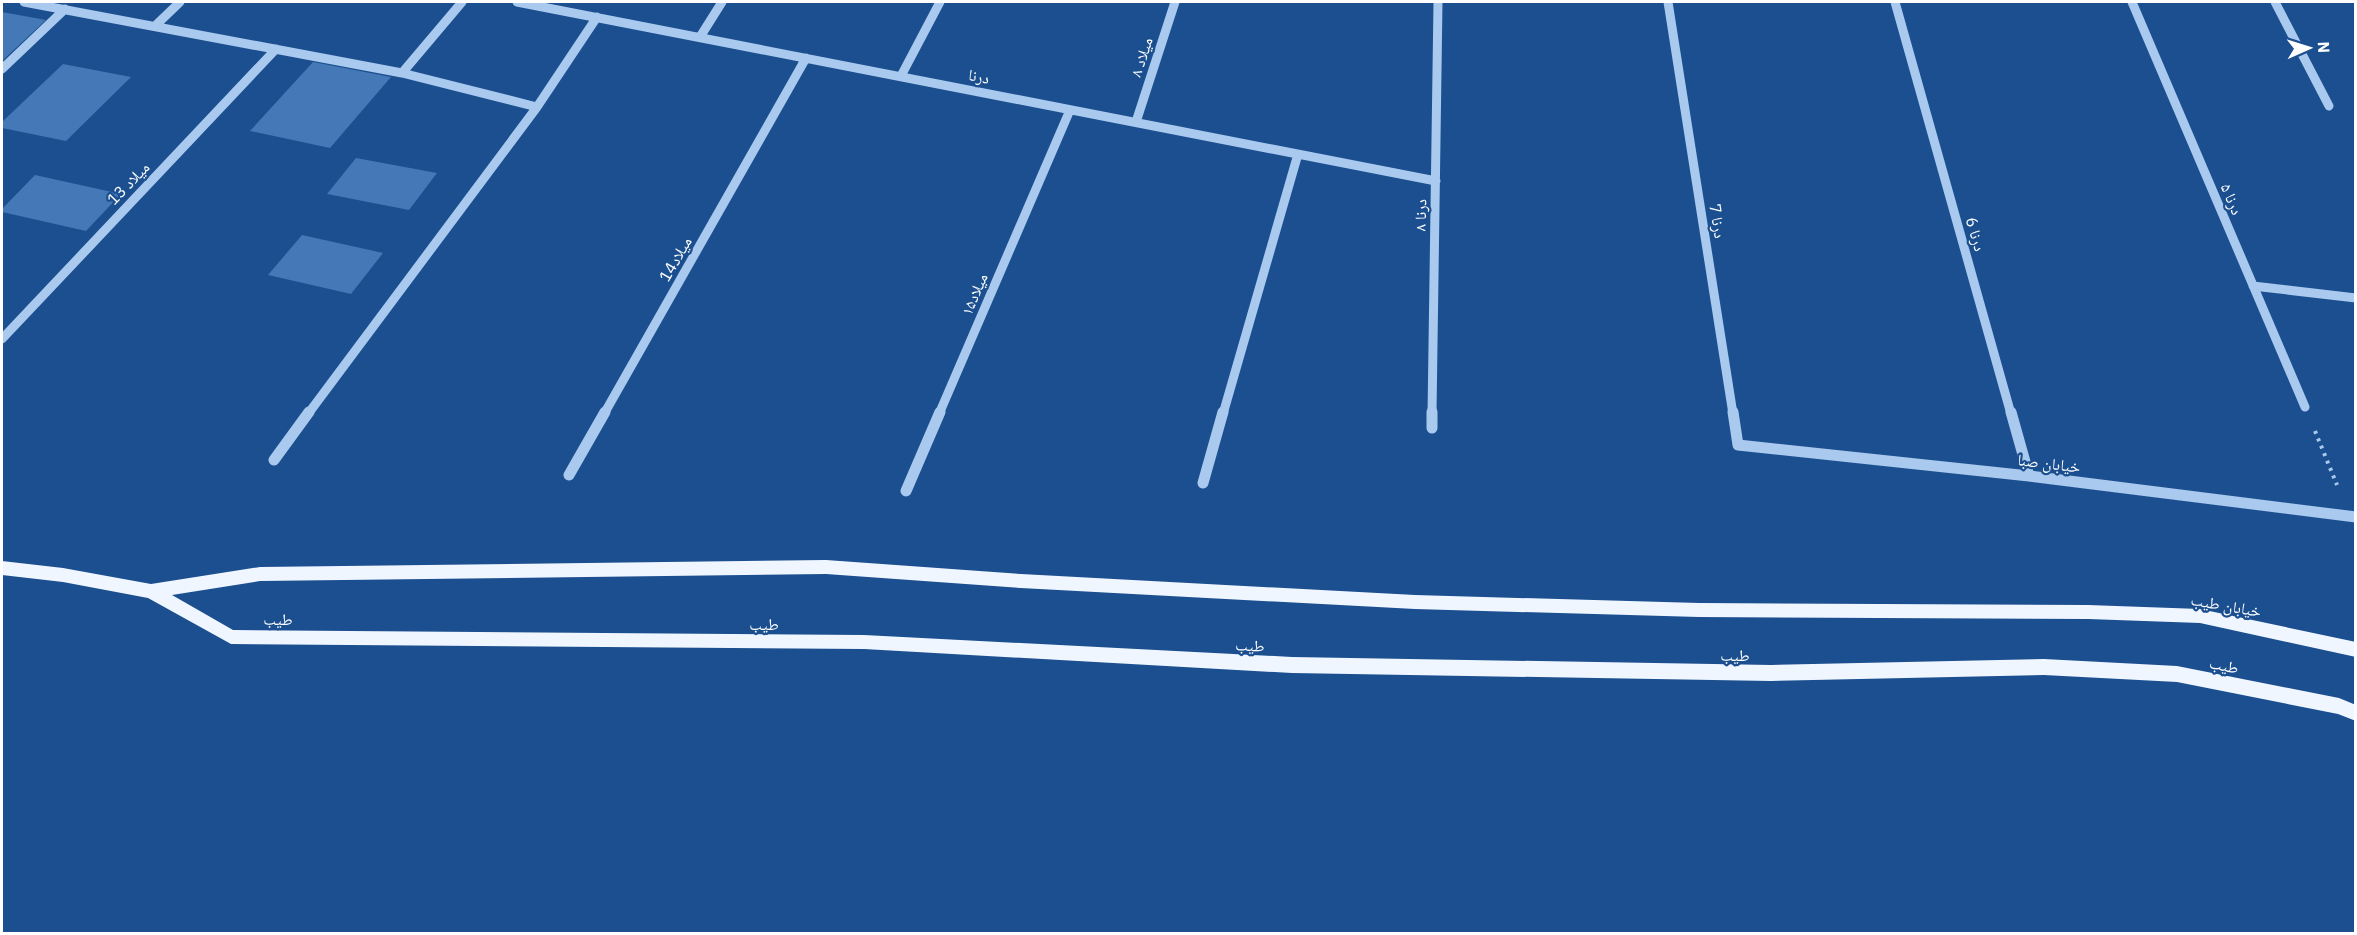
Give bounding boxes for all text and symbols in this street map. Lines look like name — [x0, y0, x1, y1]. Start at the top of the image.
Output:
north arrow — [2279, 18, 2339, 78]
street label: میلاد ۸ — [1125, 35, 1157, 79]
text: N — [2314, 41, 2334, 54]
street label: درنا — [967, 64, 991, 88]
street label: میلاد 13 — [103, 157, 153, 209]
street label: درنا ۵ — [2217, 180, 2247, 218]
street label: درنا ۸ — [1410, 199, 1430, 231]
street label: درنا 7 — [1705, 202, 1731, 240]
street label: درنا 6 — [1962, 215, 1990, 253]
street label: میلاد14 — [654, 233, 696, 285]
street label: میلاد۱۵ — [956, 270, 992, 318]
street label: خیابان صبا — [2016, 449, 2081, 478]
street label: خیابان طیب — [2189, 589, 2263, 622]
street label: طیب — [263, 609, 293, 629]
street label: طیب — [749, 614, 779, 634]
street label: طیب — [1235, 634, 1265, 656]
street label: طیب — [1720, 645, 1750, 665]
street label: طیب — [2208, 652, 2240, 678]

